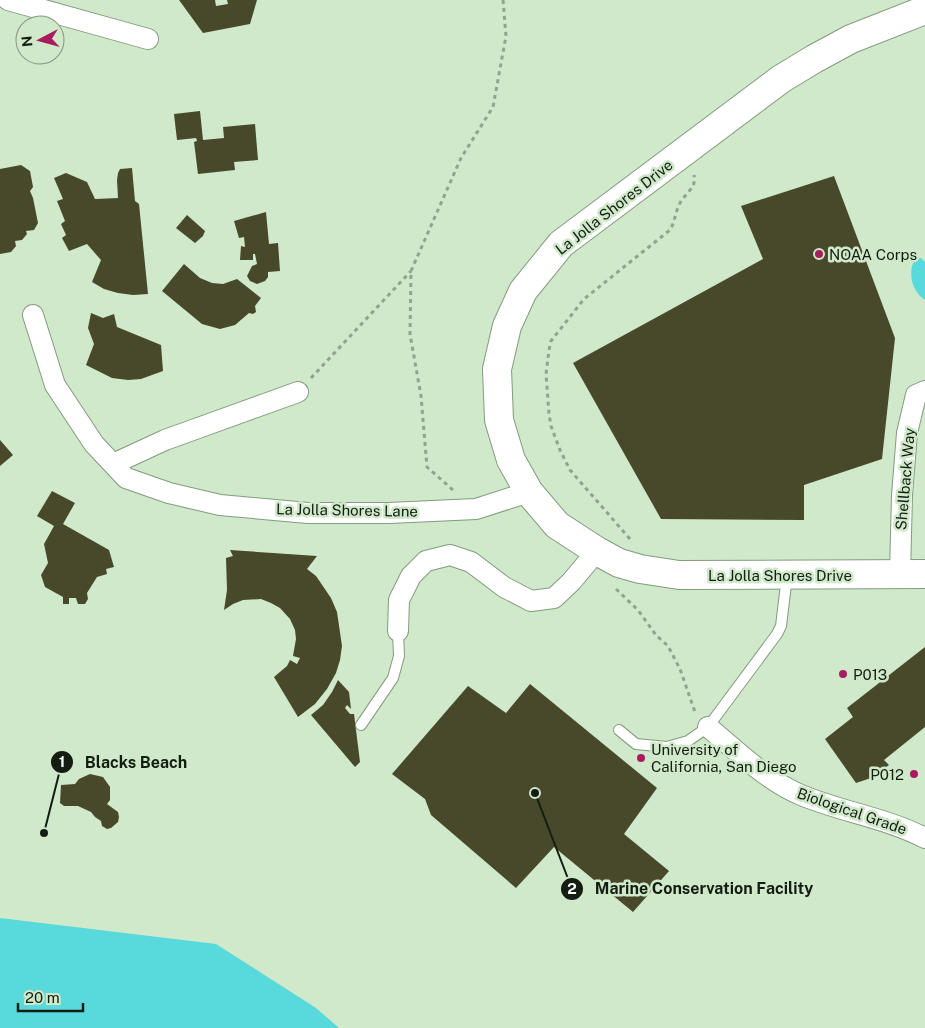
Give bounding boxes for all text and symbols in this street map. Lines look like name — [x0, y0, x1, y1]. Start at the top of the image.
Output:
north arrow — [15, 15, 65, 65]
text: N — [19, 35, 36, 48]
street label: La Jolla Shores Drive — [552, 156, 676, 258]
place label: NOAA Corps — [829, 246, 917, 263]
marker: NOAA Corps — [813, 248, 825, 260]
street label: Shellback Way — [892, 427, 918, 531]
street label: La Jolla Shores Lane — [276, 500, 418, 520]
street label: La Jolla Shores Drive — [708, 567, 852, 584]
place label: P013 — [853, 666, 887, 683]
marker: P013 — [837, 668, 849, 680]
place label: University of California, San Diego — [651, 741, 796, 775]
callout: Blacks Beach — [50, 747, 197, 778]
marker: University of California, San Diego — [635, 752, 647, 764]
text: 1 — [59, 753, 65, 770]
text: Blacks Beach — [85, 753, 187, 772]
place label: P012 — [870, 766, 904, 783]
marker: P012 — [908, 768, 920, 780]
street label: Biological Grade — [795, 784, 909, 838]
callout: Marine Conservation Facility — [560, 873, 823, 904]
text: Marine Conservation Facility — [595, 879, 813, 898]
text: 2 — [567, 880, 577, 897]
scale bar — [18, 980, 82, 1012]
text: 20 m — [25, 989, 60, 1006]

